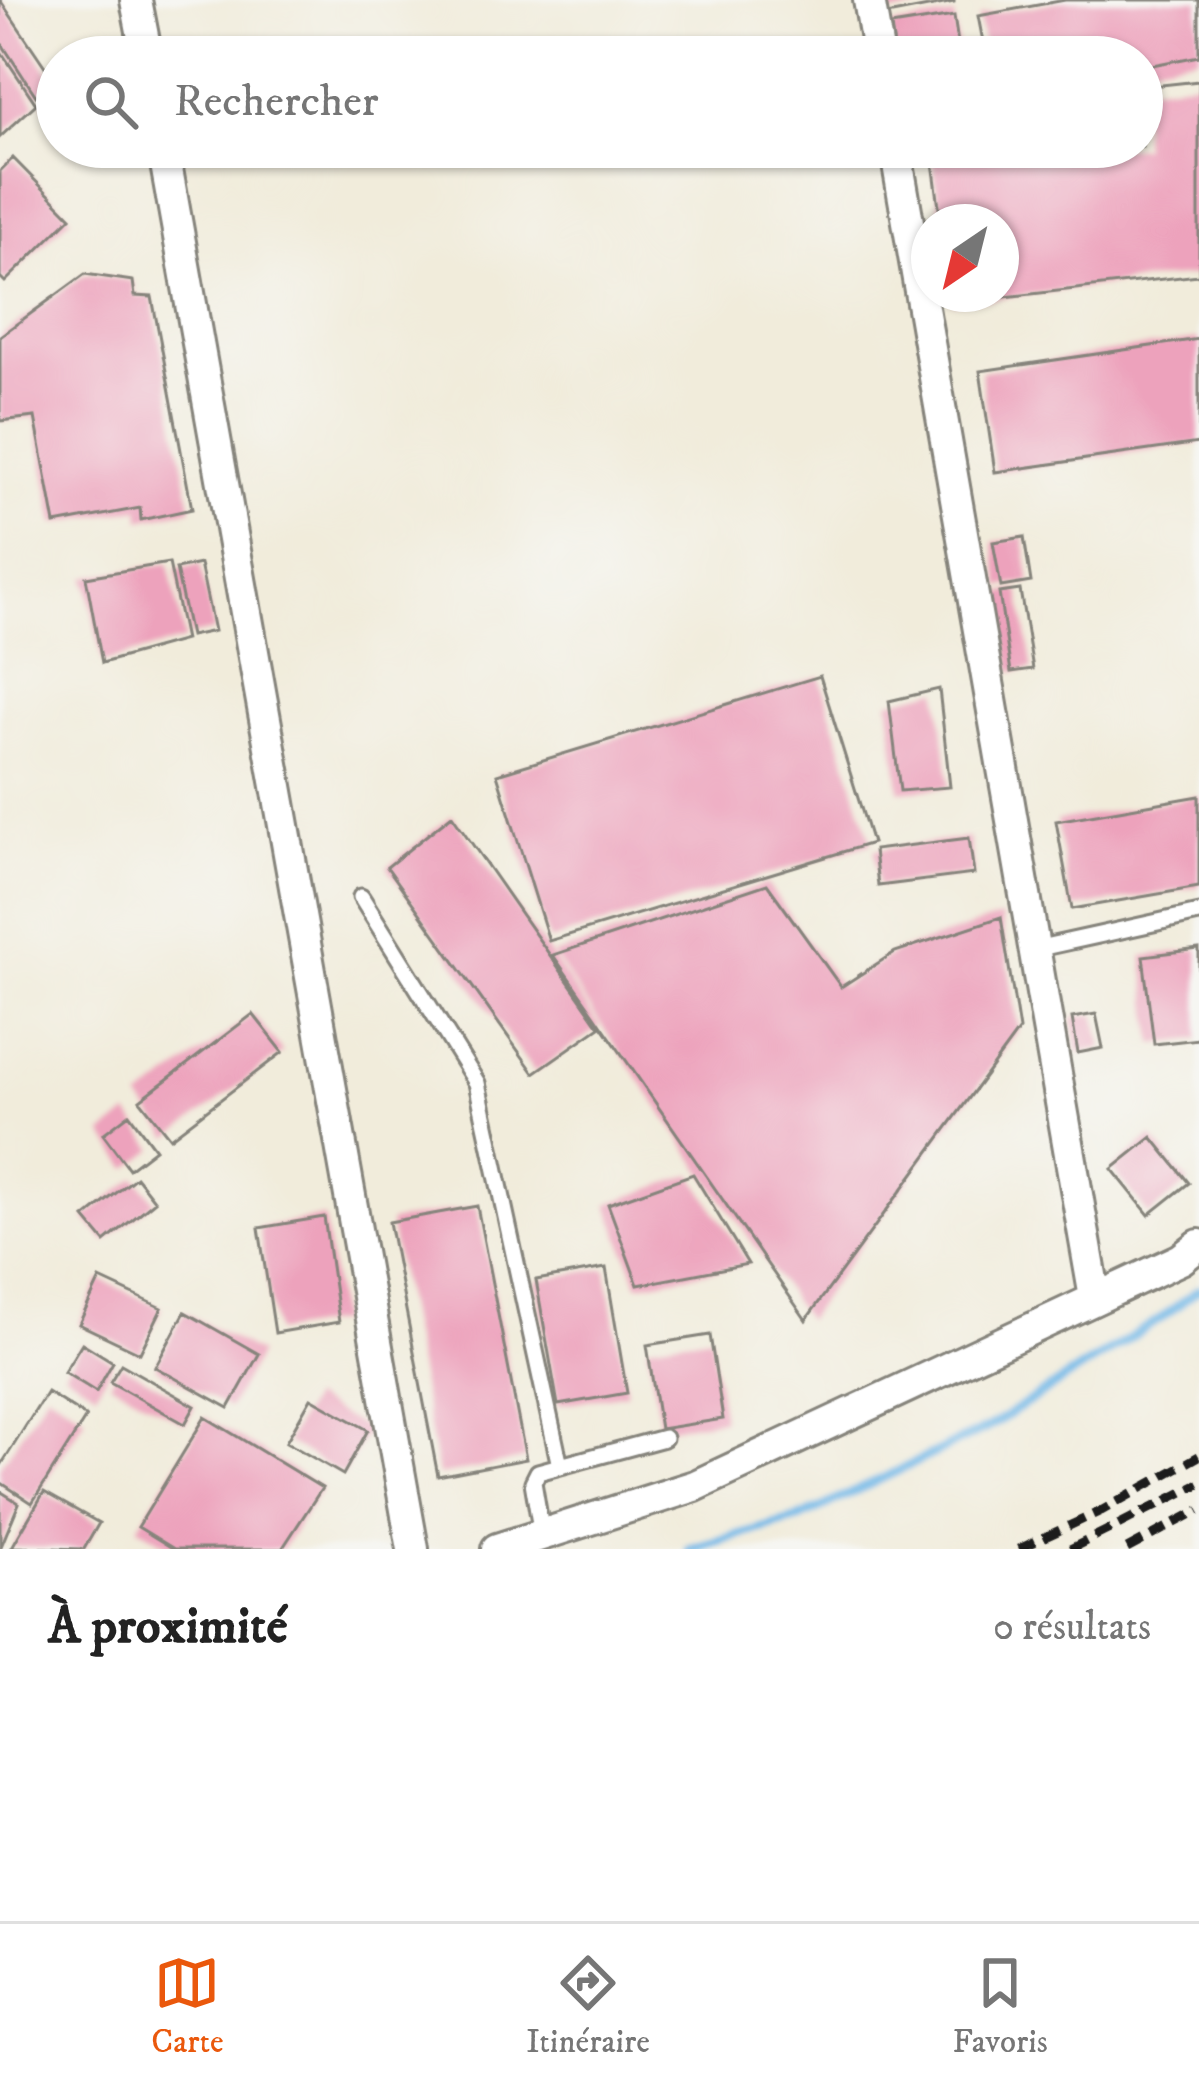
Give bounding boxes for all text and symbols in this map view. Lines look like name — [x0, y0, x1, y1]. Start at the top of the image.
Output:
search box — [36, 36, 1163, 168]
icon: search — [78, 69, 144, 135]
text: Rechercher — [174, 74, 379, 130]
north arrow — [911, 204, 1019, 312]
text: À proximité — [48, 1595, 288, 1659]
text: 0 résultats — [993, 1603, 1151, 1652]
tab: Carte — [151, 1950, 224, 2063]
tab: Itinéraire — [526, 1950, 650, 2063]
tab: Favoris — [952, 1950, 1048, 2063]

